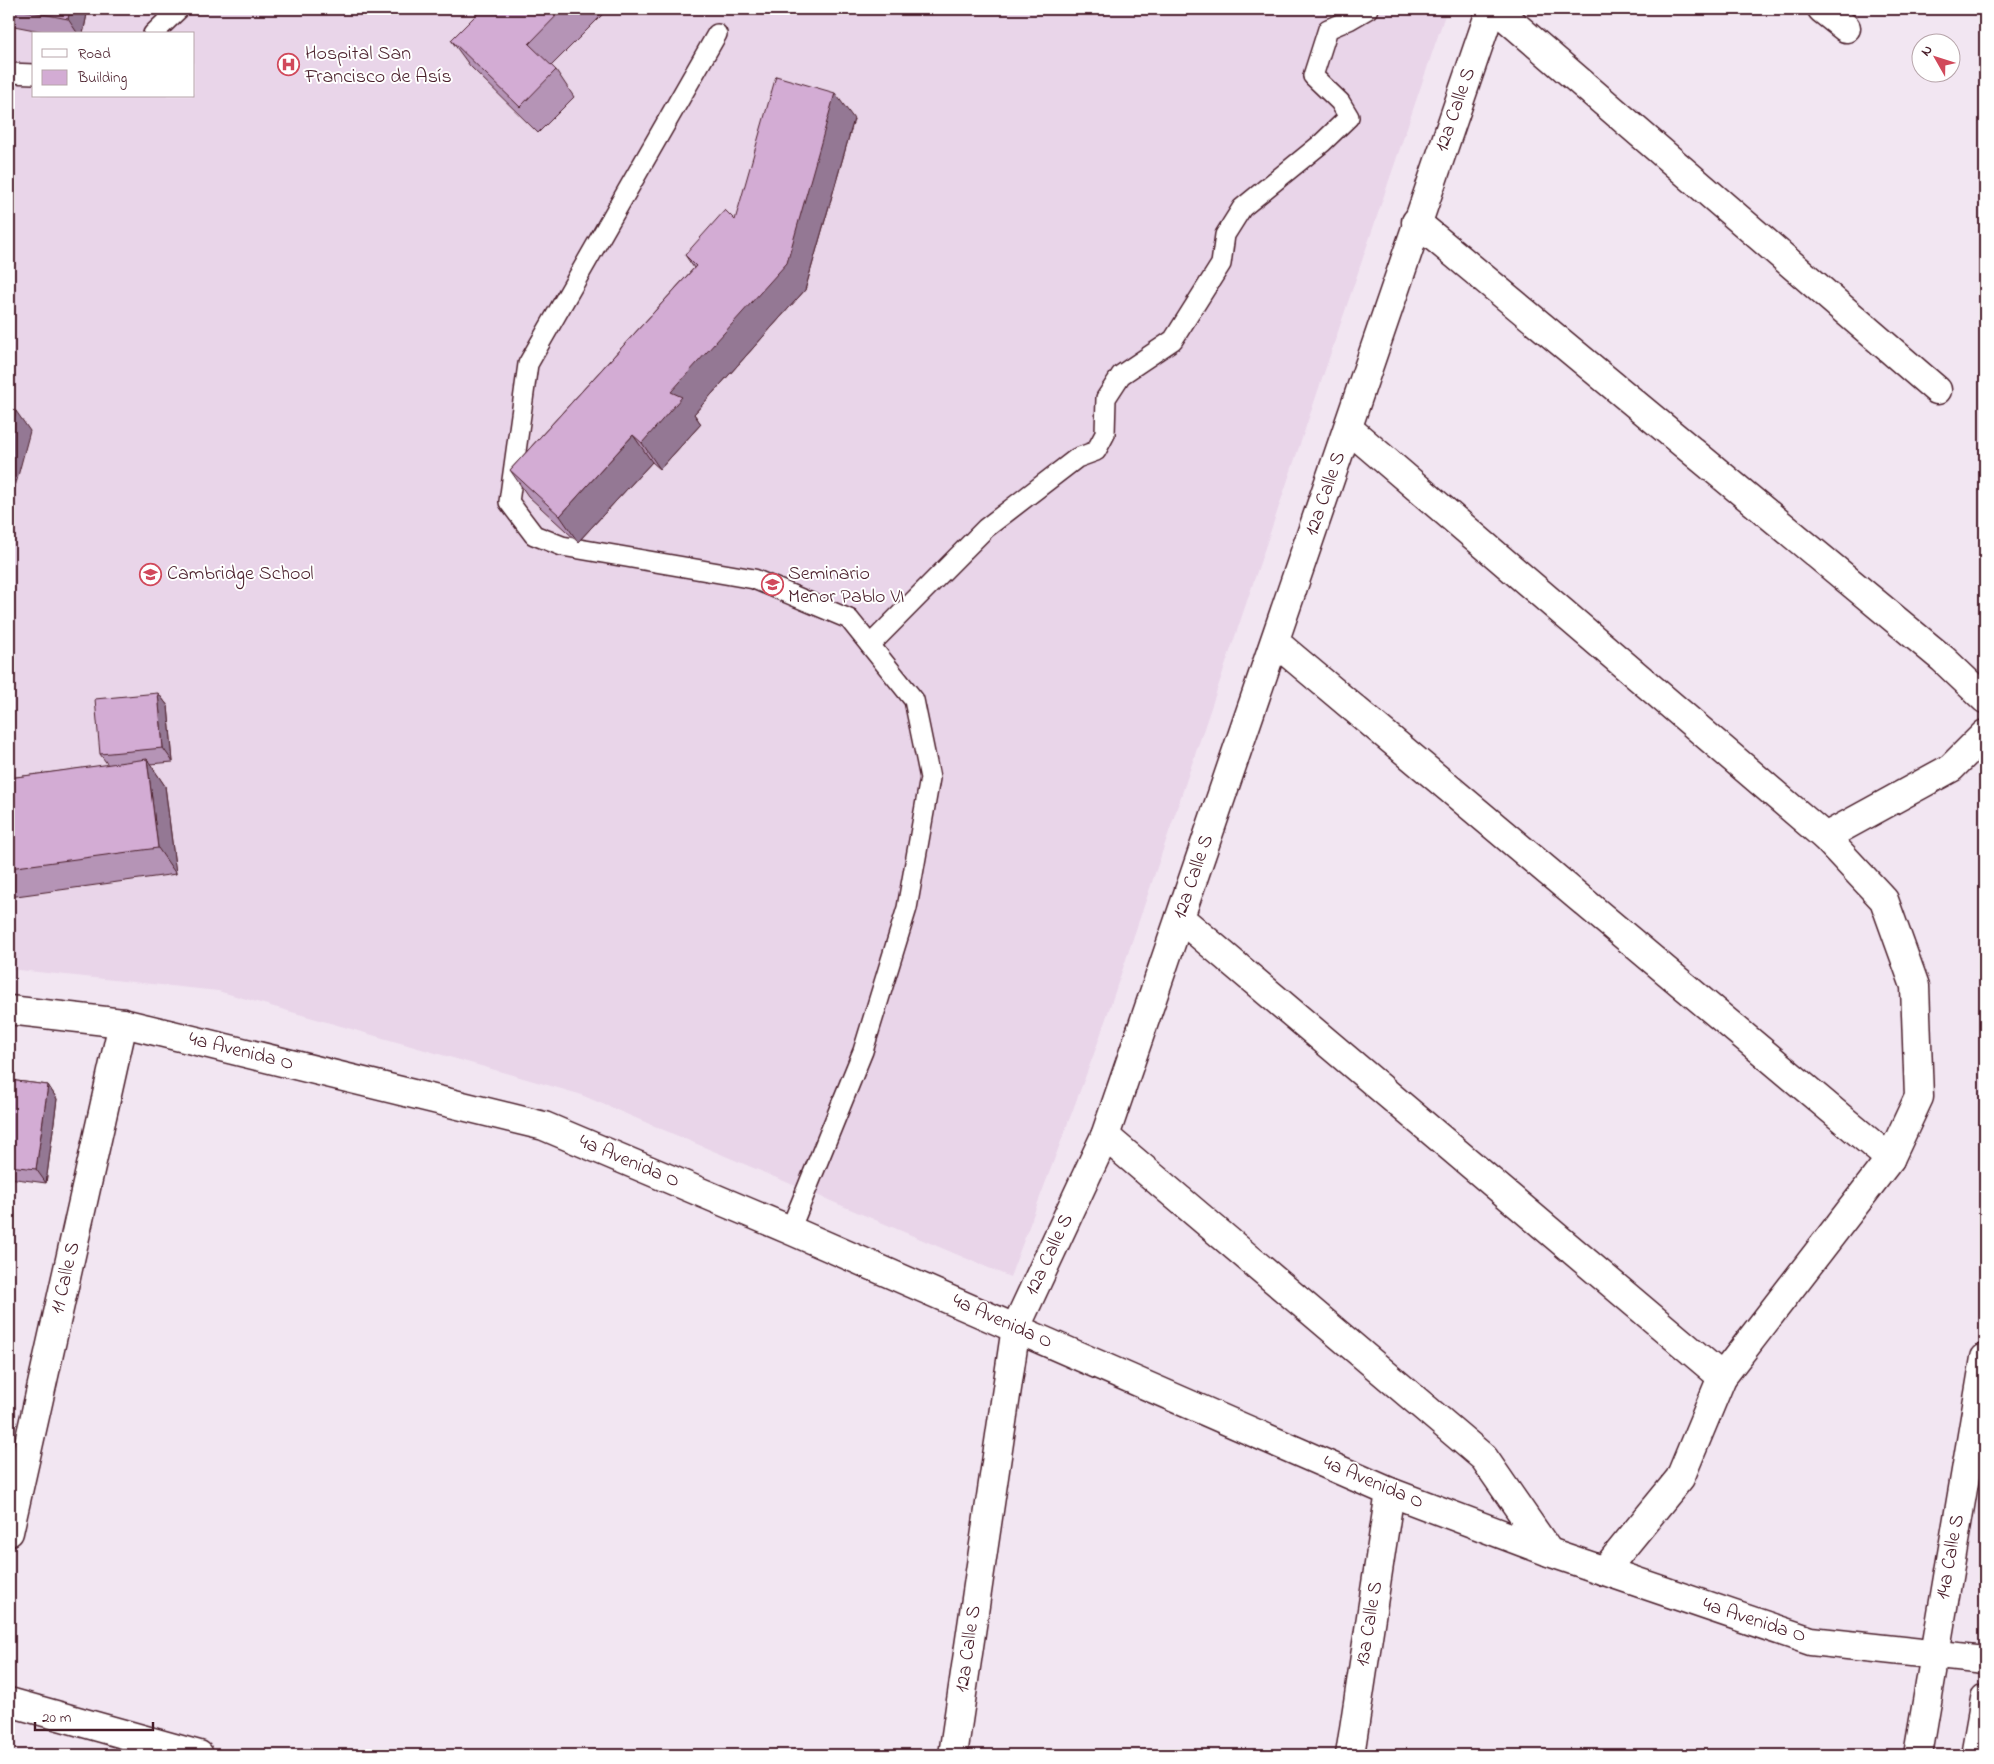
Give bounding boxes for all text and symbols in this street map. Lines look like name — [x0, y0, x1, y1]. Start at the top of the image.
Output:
legend — [32, 32, 195, 98]
north arrow — [1912, 32, 1962, 82]
place label: Hospital San Francisco de Asís — [304, 40, 452, 92]
text: N — [1916, 40, 1938, 61]
text: Road — [78, 43, 111, 65]
hospital icon: Hospital San Francisco de Asís — [277, 53, 301, 77]
street label: 12a Calle S — [1428, 64, 1484, 156]
text: Building — [77, 67, 127, 90]
street label: 12a Calle S — [1298, 448, 1354, 540]
place label: Cambridge School — [167, 560, 314, 590]
place label: Seminario Menor Pablo VI — [788, 560, 905, 612]
school or university icon: Cambridge School — [139, 562, 163, 586]
school or university icon: Seminario Menor Pablo VI — [760, 573, 784, 597]
street label: 12a Calle S — [1166, 831, 1222, 923]
street label: 4a Avenida O — [185, 1025, 297, 1079]
street label: 4a Avenida O — [574, 1128, 684, 1196]
street label: 12a Calle S — [1018, 1209, 1082, 1301]
street label: 11 Calle S — [44, 1239, 88, 1317]
street label: 4a Avenida O — [947, 1287, 1057, 1357]
street label: 4a Avenida O — [1318, 1449, 1428, 1517]
street label: 14a Calle S — [1929, 1512, 1973, 1602]
street label: 13a Calle S — [1349, 1579, 1391, 1669]
street label: 4a Avenida O — [1699, 1591, 1809, 1651]
street label: 12a Calle S — [949, 1604, 989, 1694]
scale bar — [35, 1699, 152, 1731]
text: 20 m — [42, 1707, 72, 1729]

